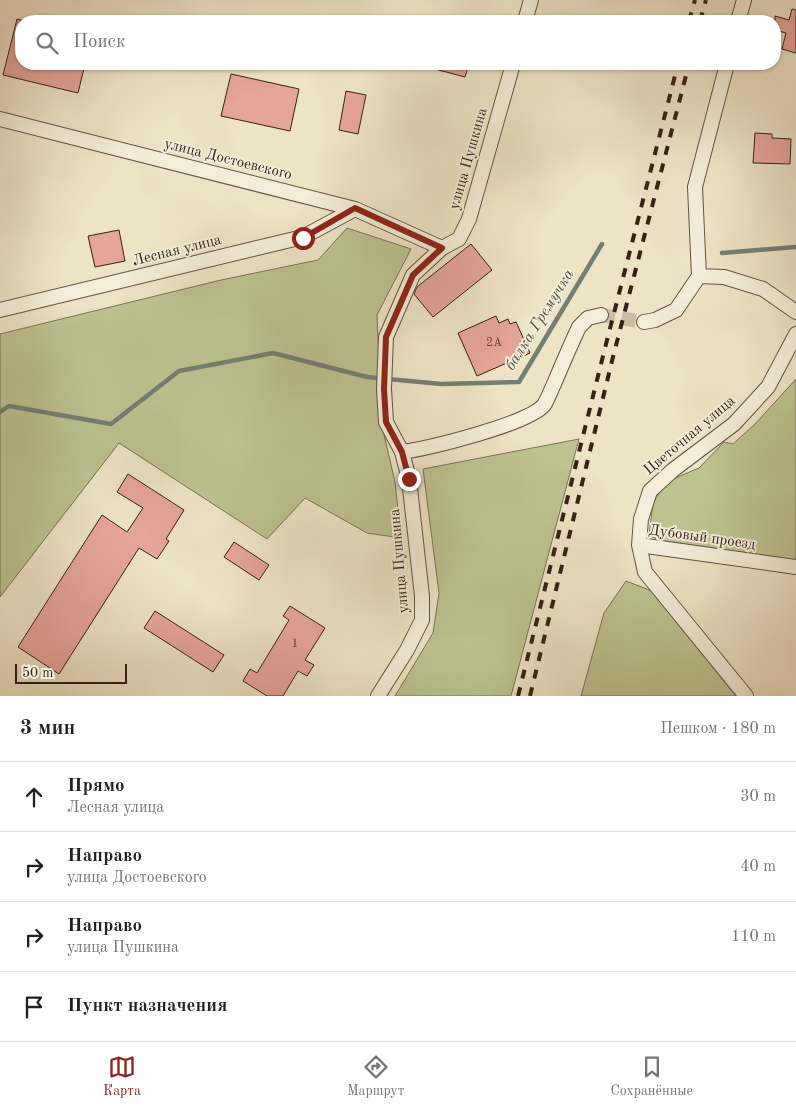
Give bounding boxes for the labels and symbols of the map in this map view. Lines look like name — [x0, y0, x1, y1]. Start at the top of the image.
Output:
street label: улица Пушкина — [447, 106, 491, 212]
street label: улица Достоевского — [163, 137, 293, 183]
route start — [292, 227, 315, 250]
street label: Лесная улица — [131, 233, 224, 269]
water label: балка Гремучка — [503, 266, 578, 373]
house number: 2А — [486, 337, 502, 349]
street label: Цветочная улица — [641, 393, 739, 478]
route end — [398, 468, 421, 491]
street label: улица Пушкина — [388, 507, 412, 614]
street label: Дубовый проезд — [648, 523, 757, 553]
house number: 1 — [292, 638, 298, 650]
scale bar — [15, 661, 128, 684]

